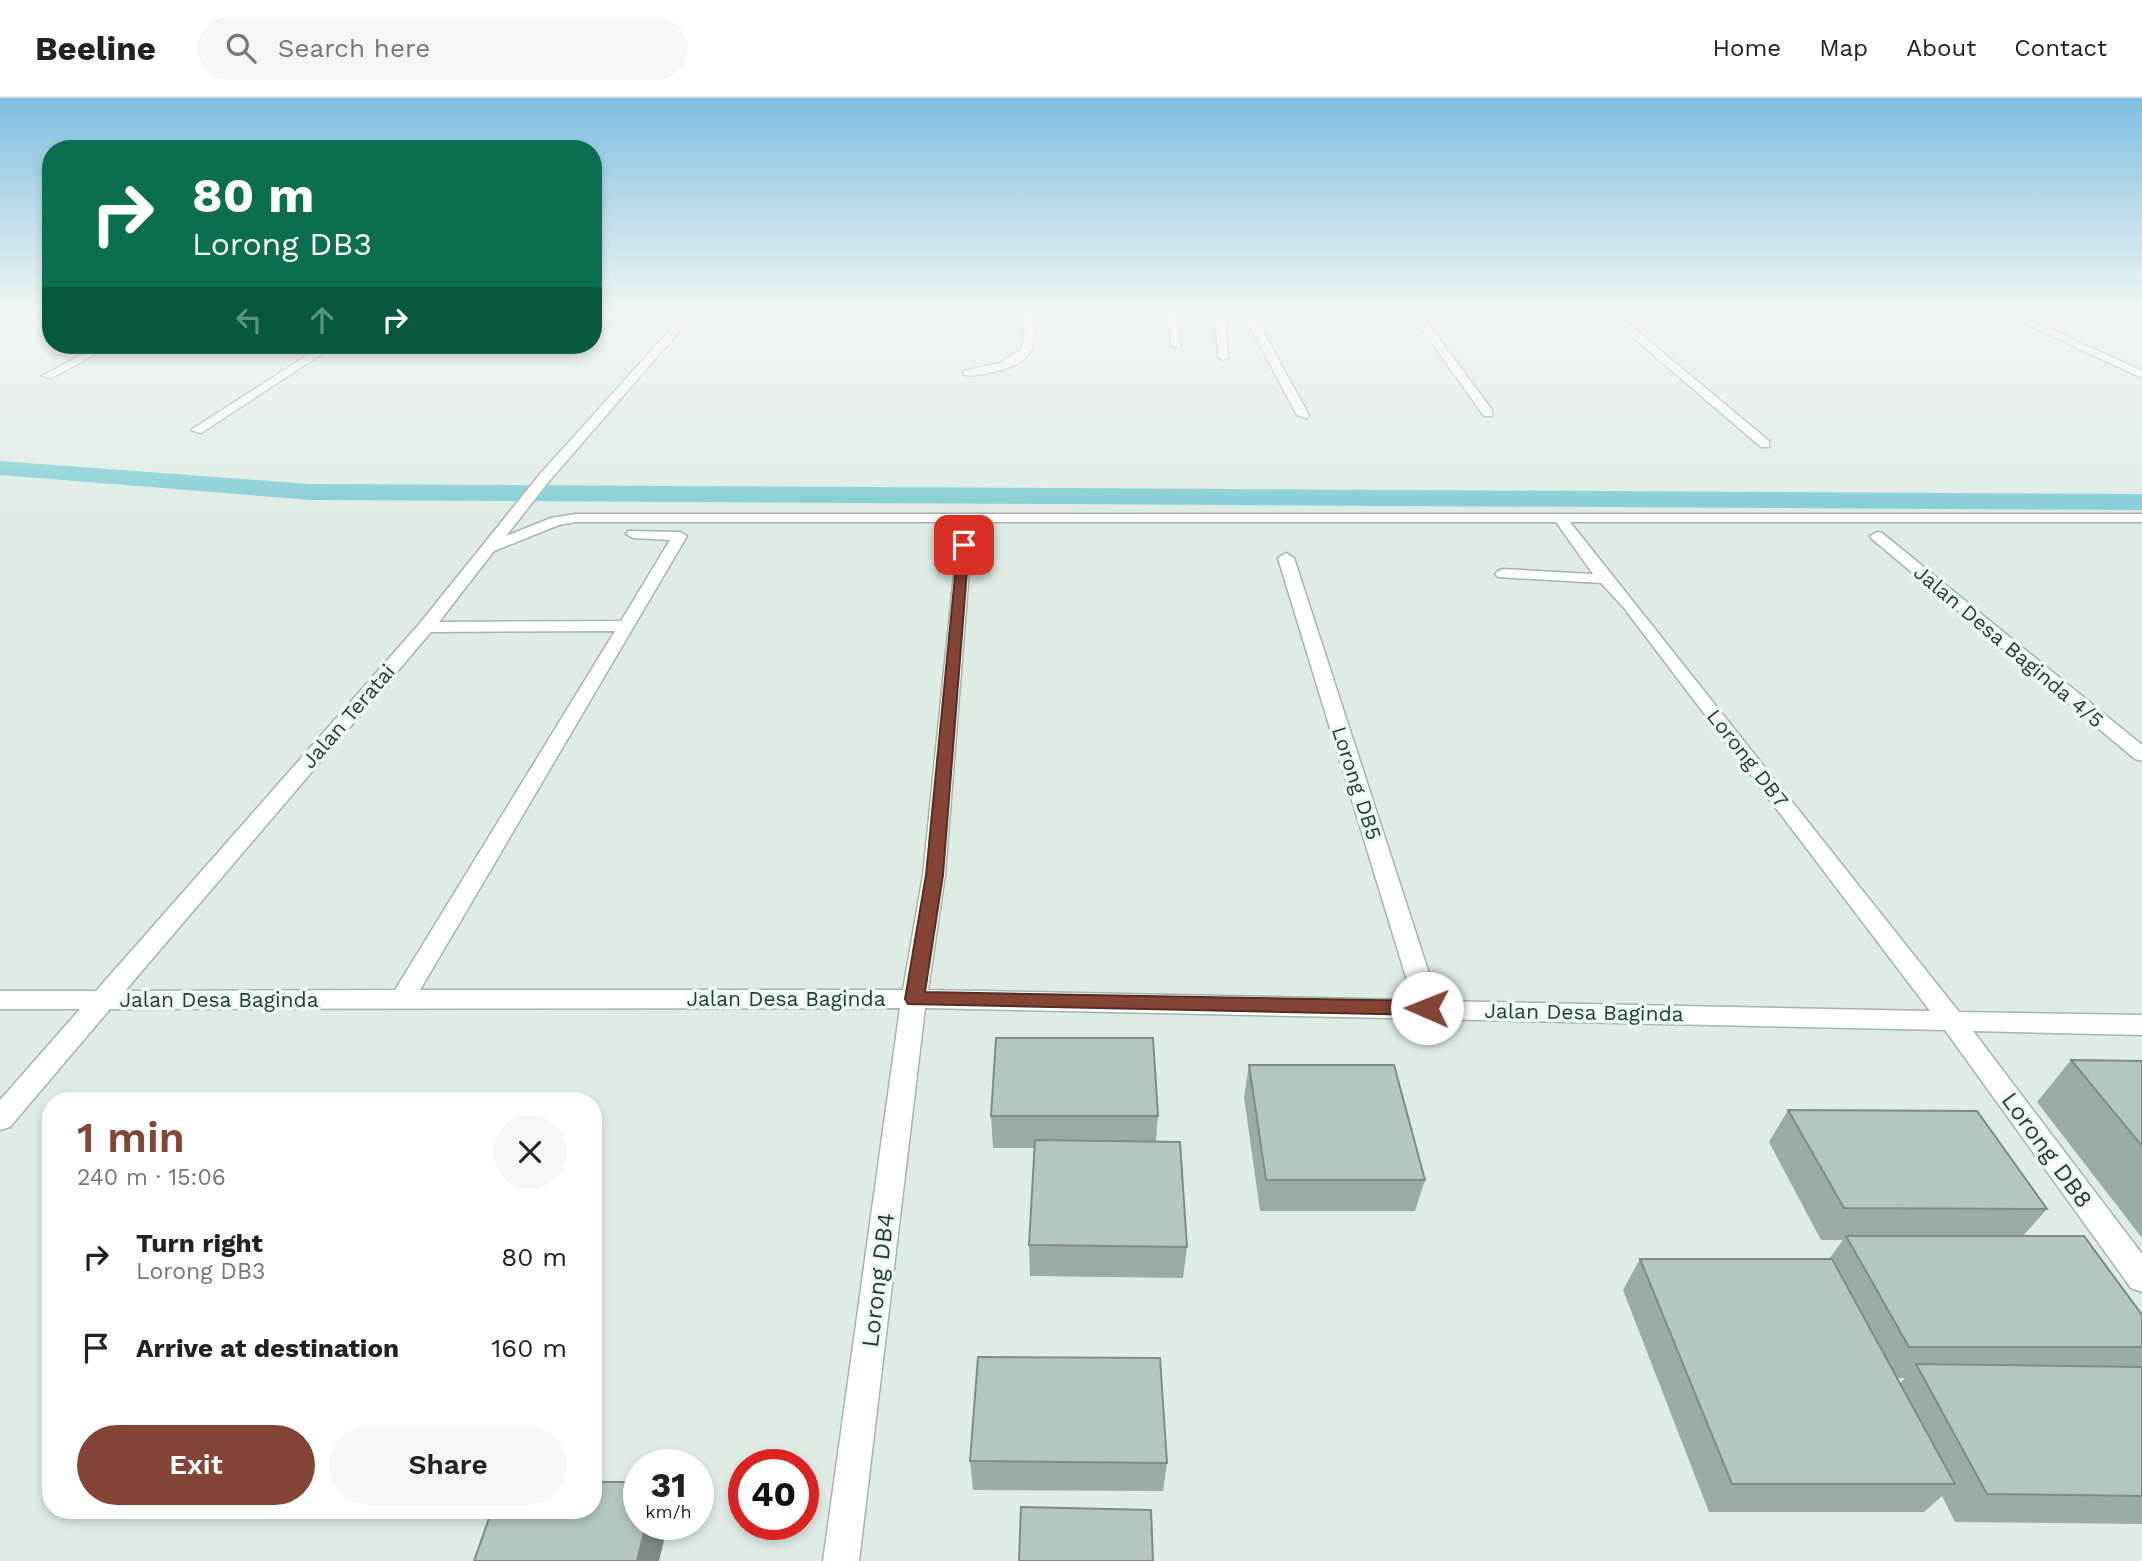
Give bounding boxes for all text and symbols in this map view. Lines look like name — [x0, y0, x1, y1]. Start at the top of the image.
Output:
search box — [198, 17, 688, 80]
text: Beeline — [35, 29, 156, 68]
icon: search — [222, 29, 260, 67]
text: Search here — [278, 33, 430, 63]
text: Home — [1713, 34, 1781, 62]
text: Map — [1819, 34, 1868, 62]
text: About — [1906, 34, 1976, 62]
text: Contact — [2014, 34, 2107, 62]
text: 80 m — [192, 166, 314, 224]
icon: right — [77, 168, 168, 259]
text: Lorong DB3 — [192, 225, 372, 263]
icon: left — [230, 301, 268, 339]
icon: ahead — [303, 301, 341, 339]
icon: right — [376, 301, 414, 339]
pin — [934, 515, 994, 575]
icon: arrive — [945, 526, 983, 564]
street label: Jalan Desa Baginda 4/5 — [1909, 559, 2109, 733]
street label: Jalan Teratai — [296, 659, 400, 773]
street label: Lorong DB7 — [1702, 704, 1794, 812]
street label: Lorong DB5 — [1327, 723, 1387, 843]
position arrow — [1390, 971, 1464, 1045]
street label: Jalan Desa Baginda — [686, 986, 886, 1011]
street label: Jalan Desa Baginda — [119, 987, 319, 1012]
street label: Jalan Desa Baginda — [1484, 998, 1684, 1026]
street label: Lorong DB8 — [1996, 1087, 2098, 1213]
text: 1 min — [77, 1113, 185, 1162]
button: close — [493, 1115, 567, 1189]
text: 240 m · 15:06 — [77, 1164, 226, 1191]
street label: Lorong DB4 — [856, 1211, 900, 1349]
text: Turn right — [136, 1228, 263, 1258]
icon: right — [77, 1238, 115, 1276]
text: 80 m — [501, 1242, 567, 1272]
text: Lorong DB3 — [136, 1258, 265, 1285]
icon: arrive — [77, 1329, 115, 1367]
text: Arrive at destination — [136, 1333, 399, 1363]
text: 160 m — [491, 1333, 567, 1363]
button: Exit — [77, 1425, 315, 1505]
button: Share — [329, 1425, 567, 1505]
speed limit sign: 40 — [728, 1449, 819, 1540]
text: 31 — [651, 1464, 686, 1506]
text: km/h — [645, 1501, 692, 1522]

